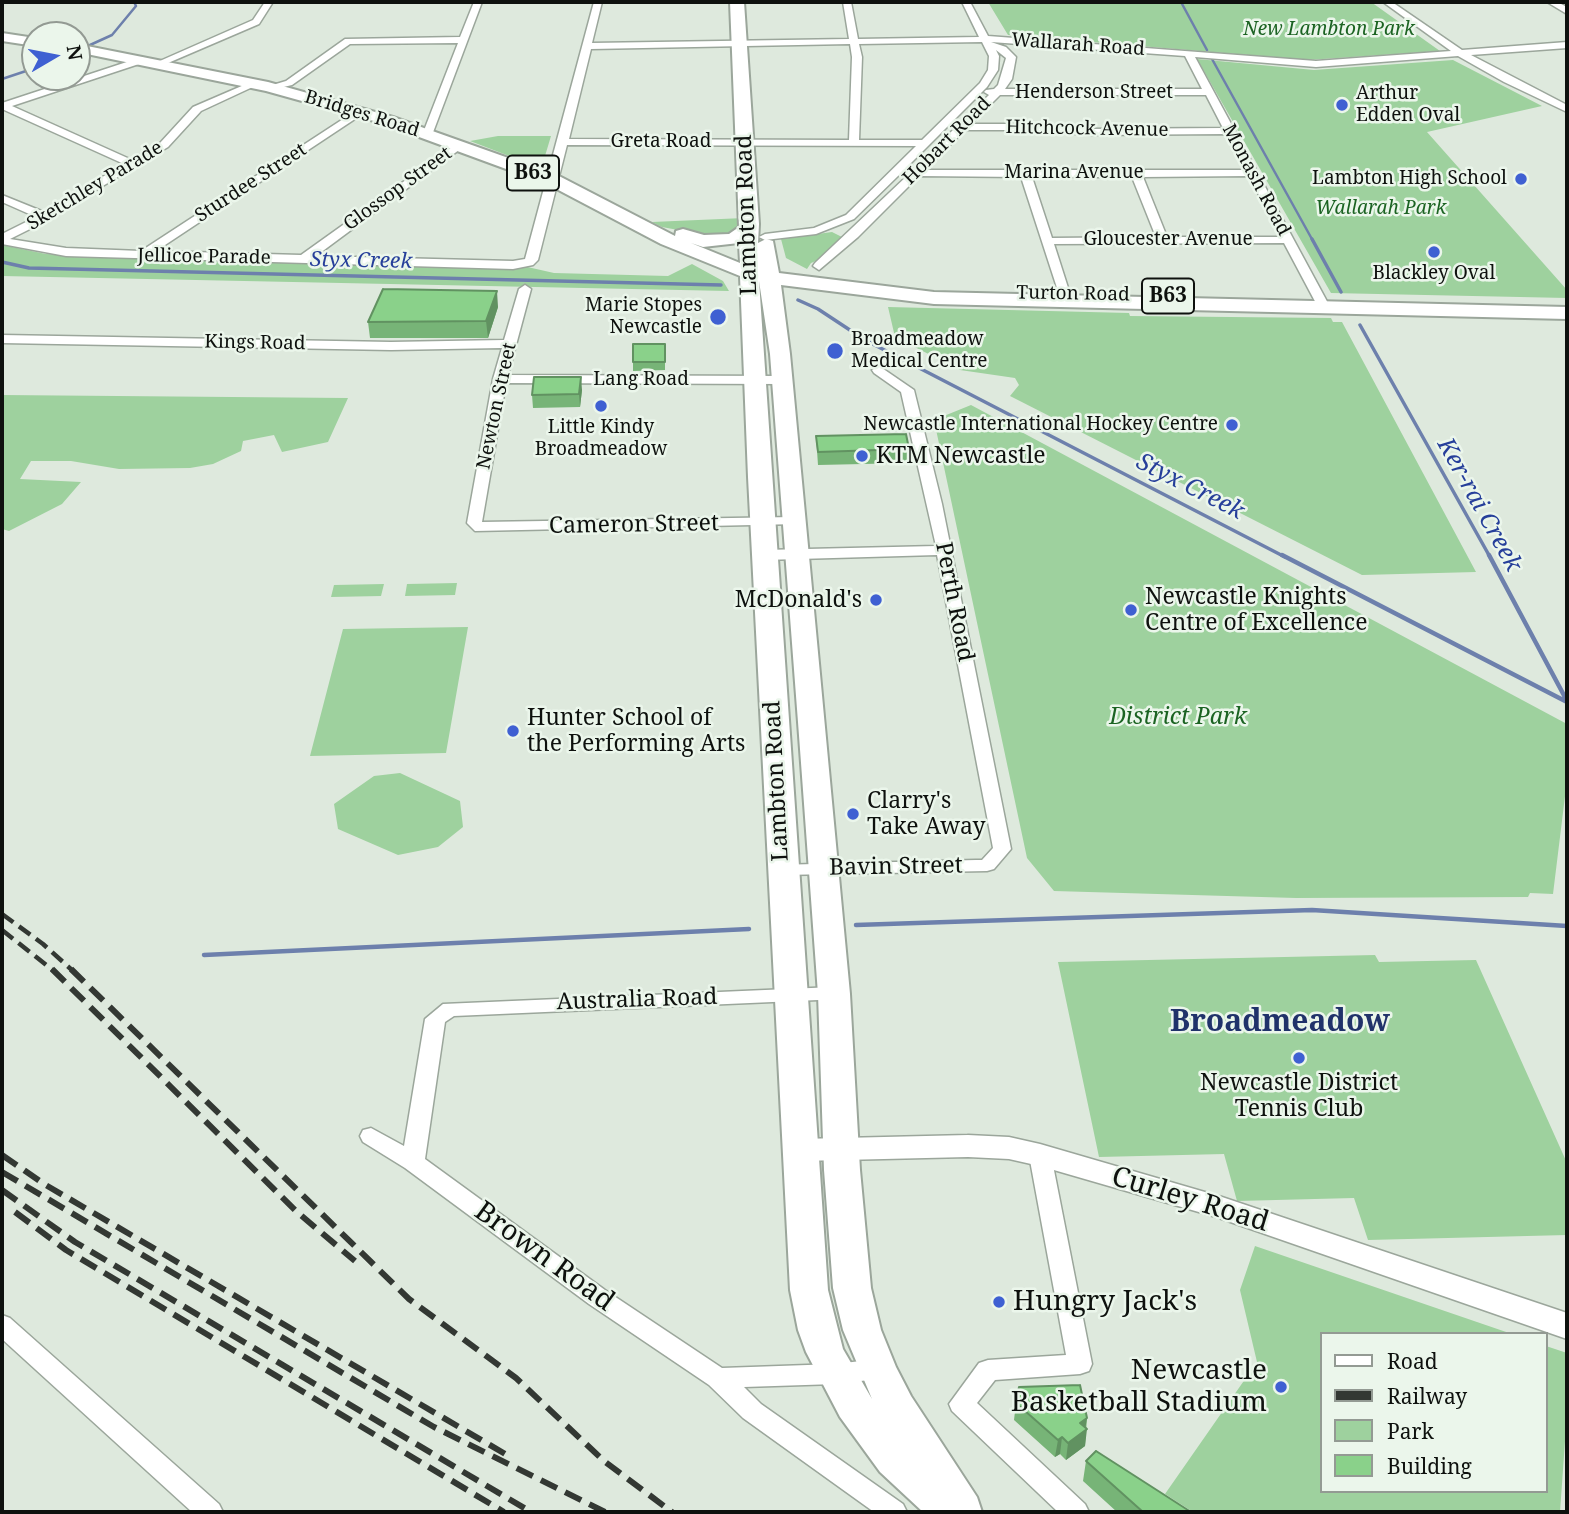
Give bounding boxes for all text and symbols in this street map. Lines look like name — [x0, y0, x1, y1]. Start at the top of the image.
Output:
park label: New Lambton Park — [1243, 19, 1415, 41]
north arrow — [21, 21, 91, 91]
street label: Wallarah Road — [1010, 29, 1146, 61]
text: N — [61, 43, 89, 62]
street label: Henderson Street — [1015, 82, 1173, 104]
place label: Arthur Edden Oval — [1356, 83, 1460, 127]
street label: Bridges Road — [302, 86, 422, 142]
street label: Hobart Road — [898, 92, 996, 190]
marker: Arthur Edden Oval — [1334, 97, 1350, 113]
street label: Hitchcock Avenue — [1005, 116, 1169, 142]
street label: Monash Road — [1217, 120, 1295, 240]
street label: Greta Road — [611, 131, 711, 153]
street label: Lambton Road — [730, 134, 764, 296]
street label: Sketchley Parade — [23, 136, 167, 236]
street label: Sturdee Street — [191, 139, 311, 227]
street label: Glossop Street — [339, 142, 457, 236]
road number: B63 — [507, 156, 559, 190]
street label: Marina Avenue — [1004, 162, 1144, 184]
place label: Lambton High School — [1312, 168, 1507, 190]
marker: Lambton High School — [1513, 171, 1529, 187]
park label: Wallarah Park — [1316, 198, 1446, 220]
street label: Gloucester Avenue — [1083, 229, 1253, 251]
street label: Jellicoe Parade — [137, 244, 271, 270]
marker: Blackley Oval — [1426, 244, 1442, 260]
water label: Styx Creek — [310, 248, 412, 274]
place label: Blackley Oval — [1373, 263, 1495, 285]
road number: B63 — [1142, 278, 1194, 314]
street label: Turton Road — [1016, 282, 1130, 306]
place label: Marie Stopes Newcastle — [585, 295, 702, 339]
marker: Marie Stopes Newcastle — [708, 307, 728, 327]
place label: Broadmeadow Medical Centre — [851, 329, 987, 373]
street label: Kings Road — [204, 331, 306, 355]
street label: Newton Street — [472, 341, 522, 471]
marker: Broadmeadow Medical Centre — [825, 341, 845, 361]
street label: Lang Road — [593, 369, 689, 391]
marker: Little Kindy Broadmeadow — [593, 398, 609, 414]
place label: Newcastle International Hockey Centre — [863, 414, 1218, 436]
place label: Little Kindy Broadmeadow — [535, 417, 667, 461]
marker: Newcastle International Hockey Centre — [1224, 417, 1240, 433]
water label: Ker-rai Creek — [1430, 433, 1528, 577]
place label: KTM Newcastle — [876, 442, 1046, 470]
marker: KTM Newcastle — [854, 448, 870, 464]
water label: Styx Creek — [1131, 448, 1249, 526]
street label: Cameron Street — [549, 510, 719, 540]
street label: Perth Road — [929, 540, 979, 664]
place label: Newcastle Knights Centre of Excellence — [1145, 583, 1367, 637]
place label: McDonald's — [735, 586, 862, 614]
marker: McDonald's — [868, 592, 884, 608]
marker: Newcastle Knights Centre of Excellence — [1123, 602, 1139, 618]
street label: Lambton Road — [759, 700, 795, 862]
park label: District Park — [1109, 703, 1247, 731]
place label: Hunter School of the Performing Arts — [527, 704, 745, 758]
marker: Hunter School of the Performing Arts — [505, 723, 521, 739]
place label: Clarry's Take Away — [867, 787, 985, 841]
marker: Clarry's Take Away — [845, 806, 861, 822]
street label: Bavin Street — [829, 852, 963, 882]
street label: Australia Road — [556, 983, 718, 1017]
district label: Broadmeadow — [1170, 1004, 1390, 1040]
marker: Newcastle District Tennis Club — [1291, 1050, 1307, 1066]
place label: Newcastle District Tennis Club — [1200, 1069, 1398, 1123]
street label: Curley Road — [1107, 1160, 1273, 1240]
street label: Brown Road — [468, 1195, 620, 1319]
place label: Hungry Jack's — [1013, 1285, 1197, 1319]
marker: Hungry Jack's — [991, 1294, 1007, 1310]
legend — [1320, 1332, 1548, 1493]
text: Road — [1387, 1347, 1438, 1375]
place label: Newcastle Basketball Stadium — [1011, 1354, 1267, 1420]
marker: Newcastle Basketball Stadium — [1273, 1379, 1289, 1395]
text: Railway — [1387, 1382, 1467, 1410]
text: Park — [1387, 1417, 1434, 1445]
text: Building — [1387, 1452, 1472, 1480]

